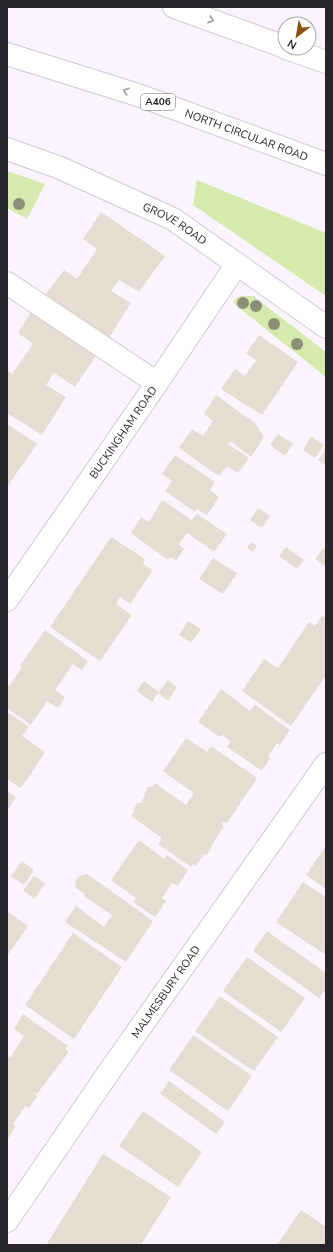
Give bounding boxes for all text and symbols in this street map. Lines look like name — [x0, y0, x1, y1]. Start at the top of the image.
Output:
one-way arrow — [207, 16, 214, 24]
north arrow — [277, 16, 317, 56]
text: N — [285, 36, 299, 53]
one-way arrow — [123, 87, 130, 96]
road number: A406 — [141, 94, 175, 110]
street label: NORTH CIRCULAR ROAD — [183, 105, 310, 164]
street label: GROVE ROAD — [140, 199, 210, 248]
street label: BUCKINGHAM ROAD — [86, 383, 160, 481]
street label: MALMESBURY ROAD — [128, 942, 203, 1041]

